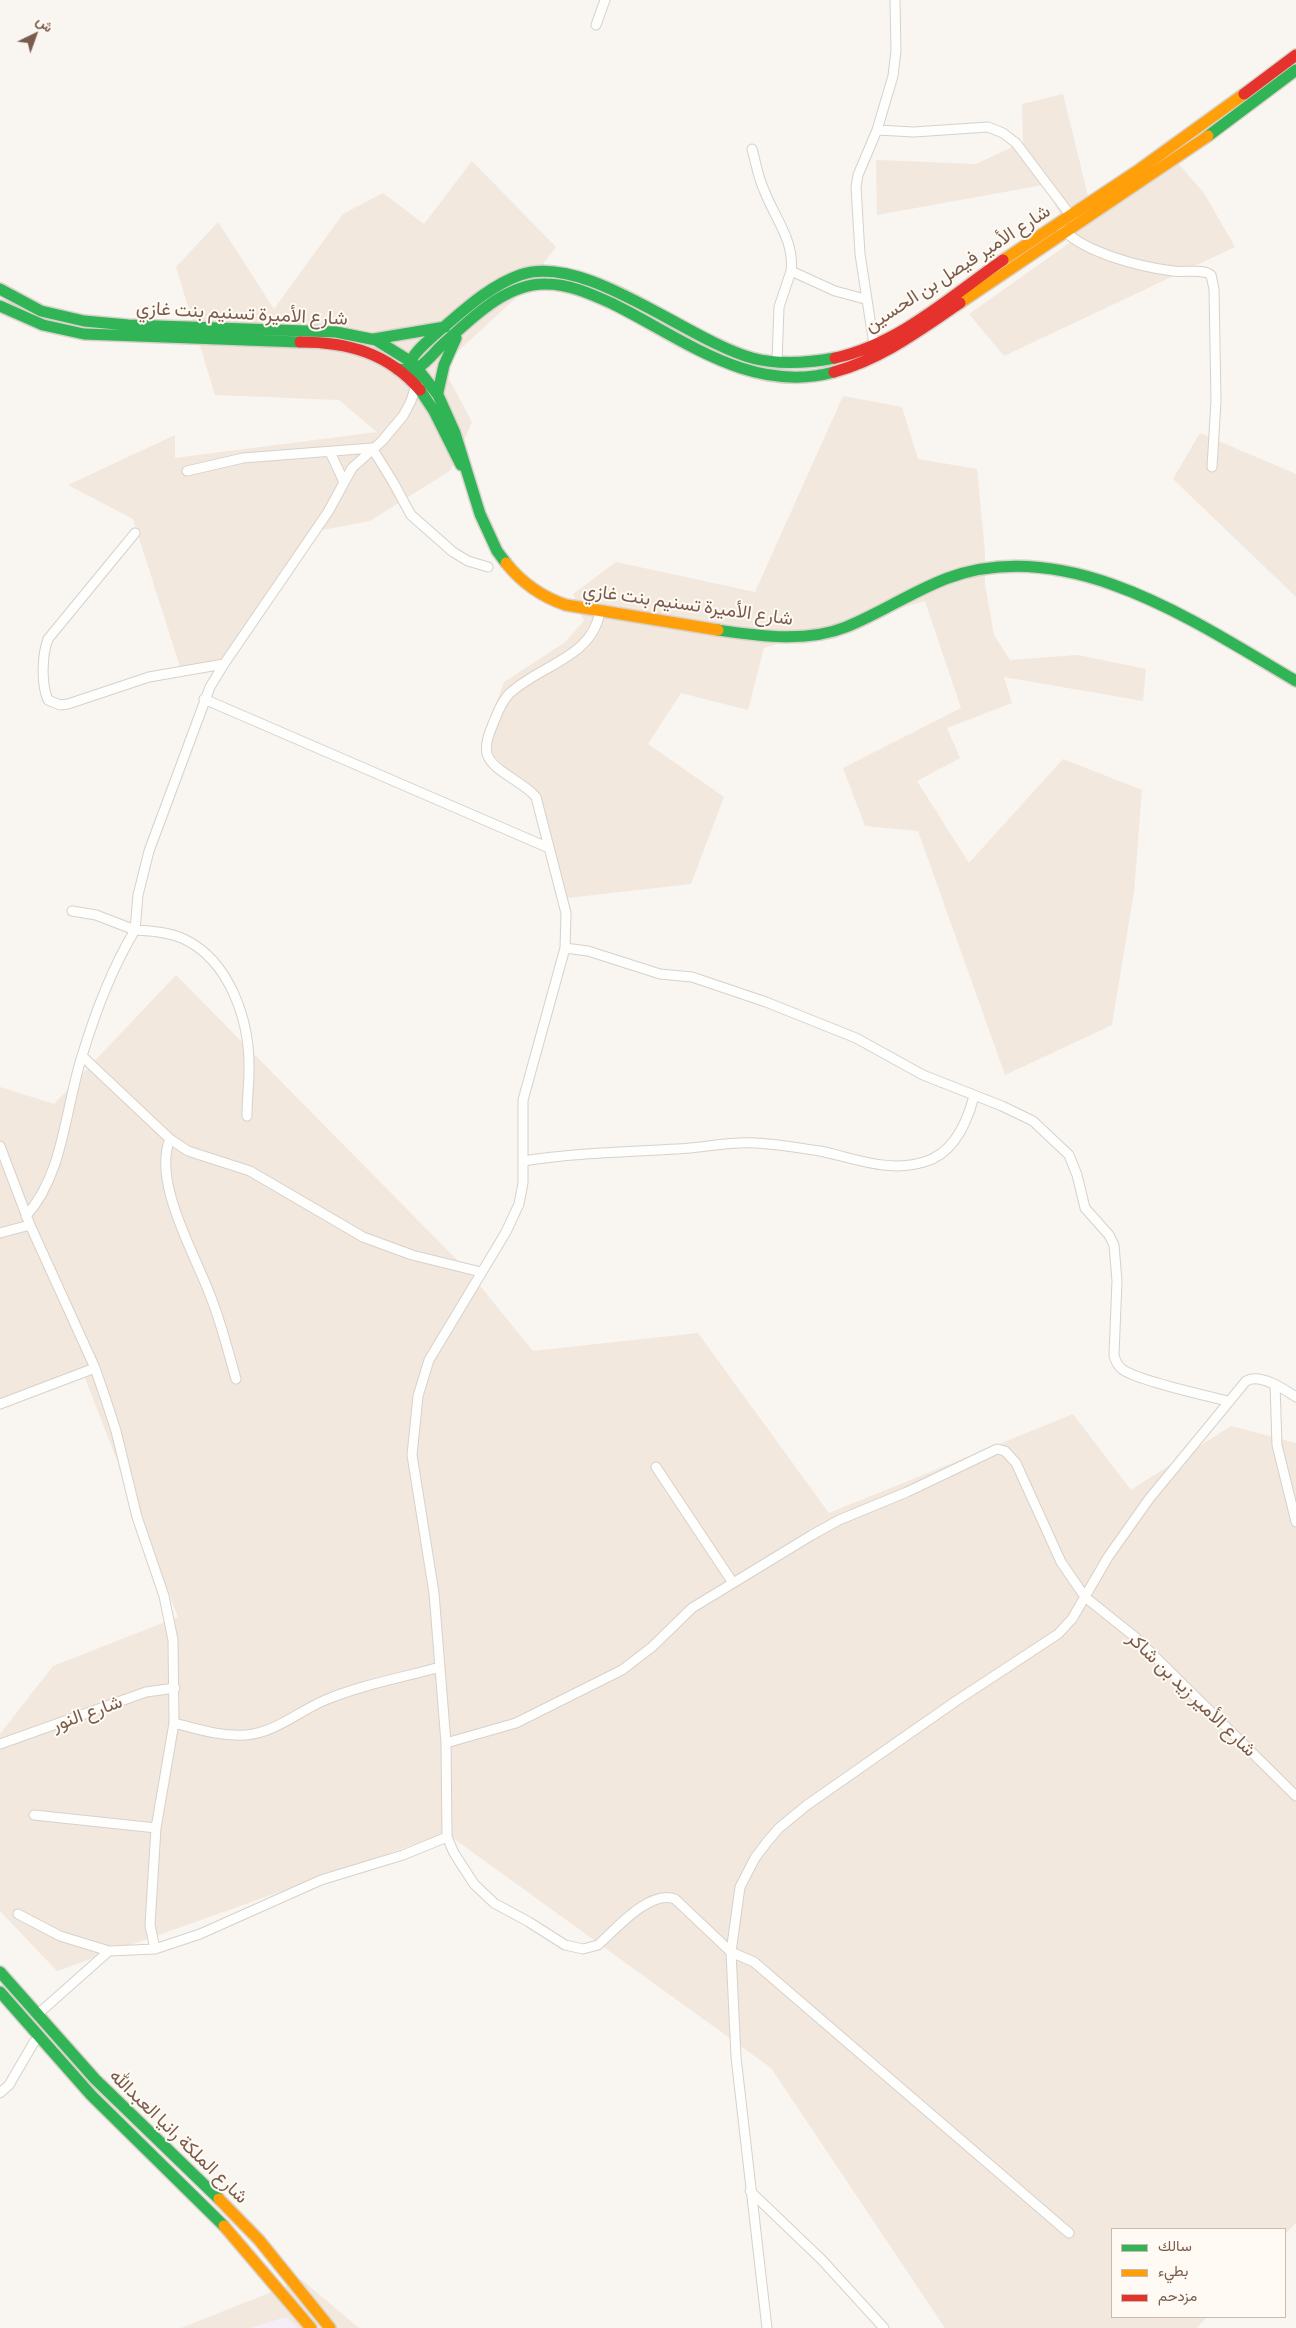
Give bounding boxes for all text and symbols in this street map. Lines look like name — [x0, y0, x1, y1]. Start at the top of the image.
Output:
north arrow — [10, 10, 60, 60]
text: ش — [33, 12, 57, 35]
street label: شارع الأمير فيصل بن الحسين — [860, 199, 1054, 337]
street label: شارع الأميرة تسنيم بنت غازي — [136, 296, 348, 330]
street label: شارع الأميرة تسنيم بنت غازي — [581, 578, 795, 630]
street label: شارع الأمير زيد بن شاكر — [1123, 1627, 1261, 1761]
street label: شارع النور — [49, 1690, 125, 1736]
street label: شارع الملكة رانيا العبدالله — [105, 2064, 253, 2208]
legend — [1111, 2228, 1286, 2318]
text: سالك — [1158, 2236, 1192, 2254]
text: بطيء — [1158, 2261, 1188, 2279]
text: مزدحم — [1158, 2286, 1197, 2304]

